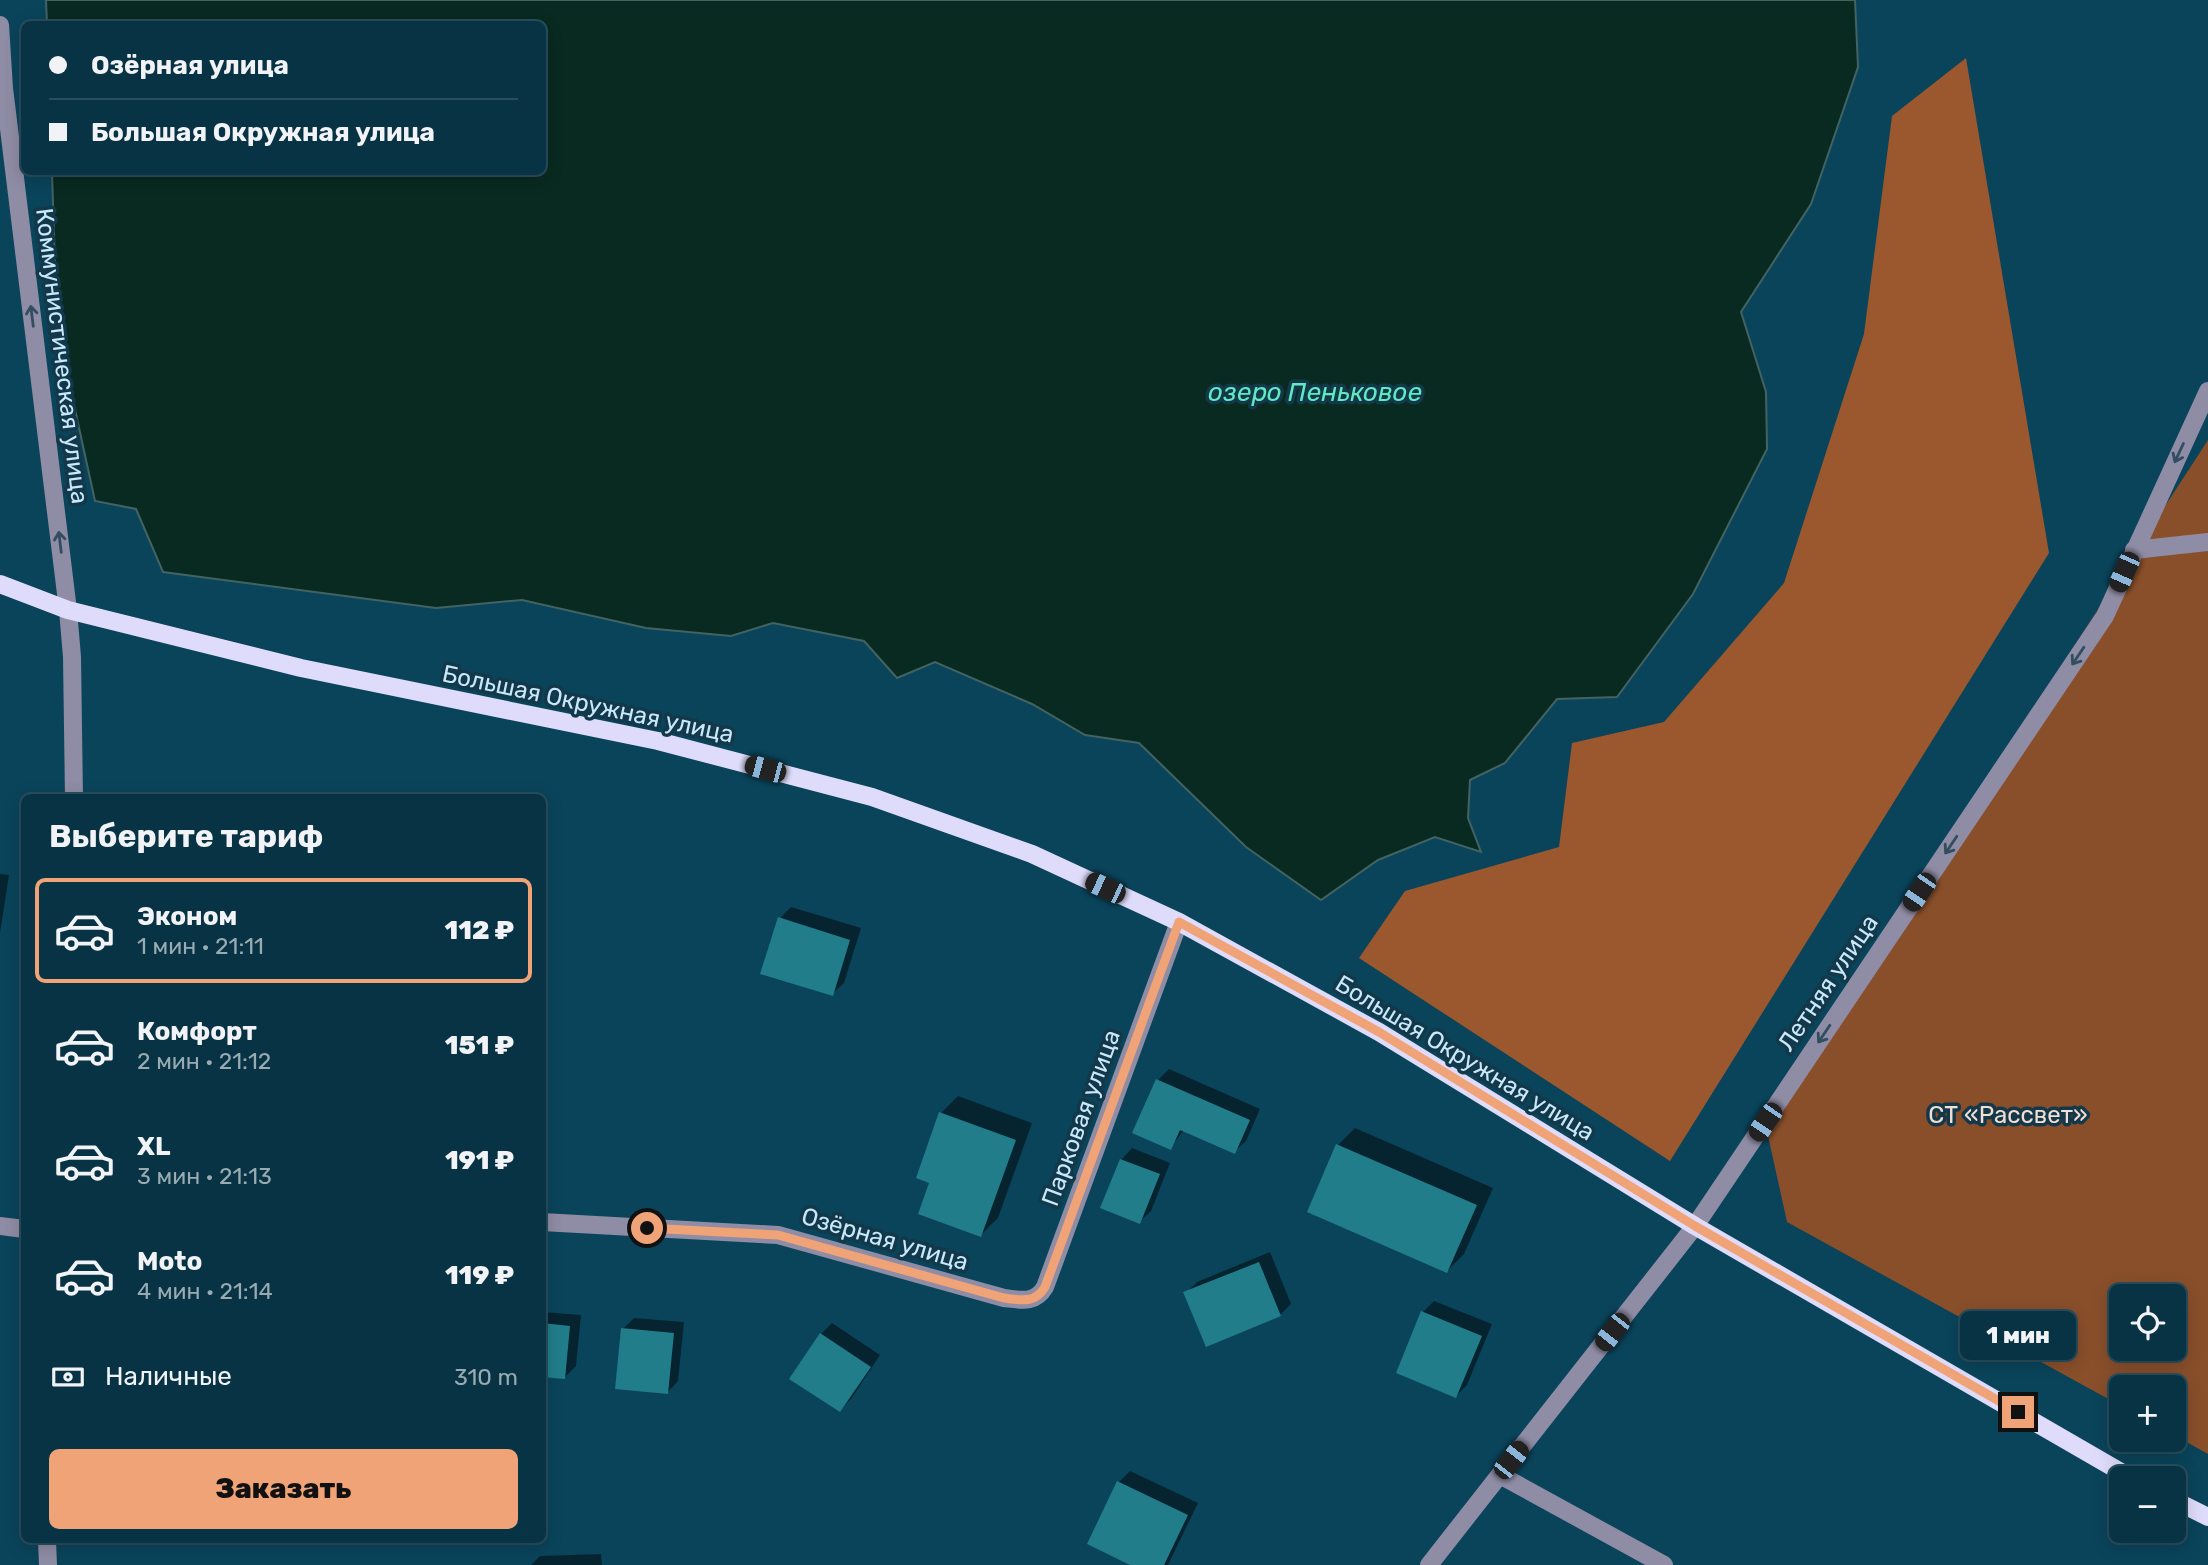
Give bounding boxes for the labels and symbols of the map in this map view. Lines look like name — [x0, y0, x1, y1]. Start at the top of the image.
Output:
street label: Коммунистическая улица — [30, 207, 94, 505]
one-way arrow — [25, 305, 38, 328]
water label: озеро Пеньковое — [1208, 377, 1422, 408]
one-way arrow — [2172, 442, 2185, 463]
one-way arrow — [53, 531, 66, 554]
car — [2106, 549, 2143, 595]
one-way arrow — [2070, 646, 2085, 665]
street label: Большая Окружная улица — [440, 659, 736, 749]
car — [742, 753, 789, 785]
one-way arrow — [1944, 835, 1958, 854]
car — [1899, 869, 1940, 915]
car — [1082, 870, 1129, 906]
street label: Летняя улица — [1772, 910, 1884, 1056]
street label: Большая Окружная улица — [1330, 969, 1600, 1147]
one-way arrow — [1817, 1024, 1831, 1043]
street label: Парковая улица — [1036, 1026, 1126, 1210]
car — [1745, 1099, 1786, 1145]
park label: СТ «Рассвет» — [1928, 1101, 2088, 1129]
street label: Озёрная улица — [798, 1202, 972, 1276]
route start — [631, 1212, 663, 1244]
car — [1591, 1309, 1634, 1355]
callout: 1 мин — [1960, 1310, 2076, 1360]
route end — [2002, 1396, 2034, 1428]
car — [1490, 1437, 1533, 1483]

